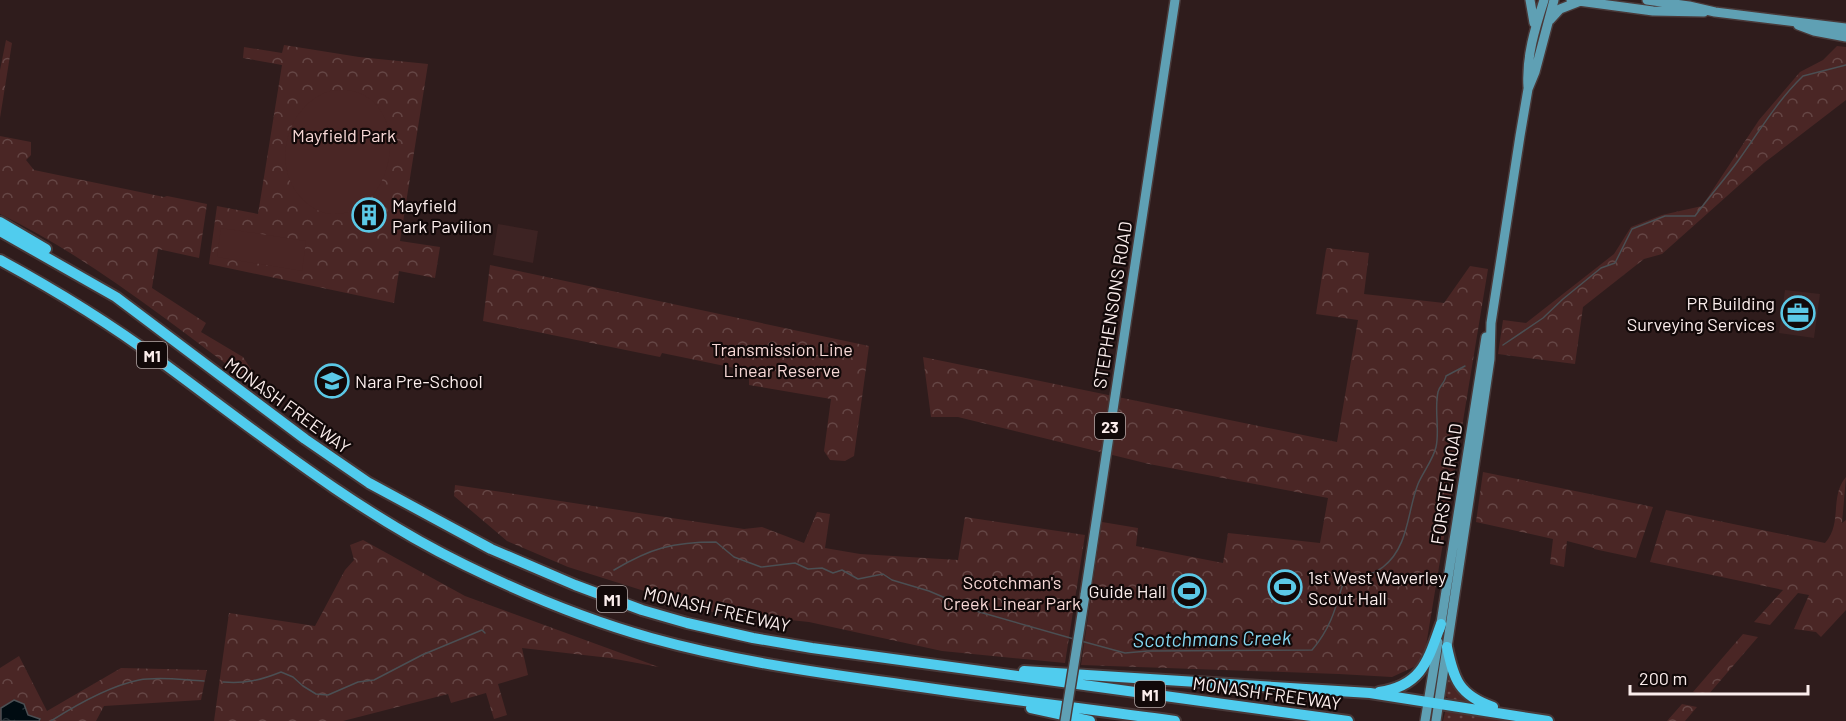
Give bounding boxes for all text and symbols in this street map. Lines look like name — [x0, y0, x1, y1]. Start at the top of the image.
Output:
park label: Mayfield Park — [292, 124, 396, 146]
place label: Mayfield Park Pavilion — [392, 194, 492, 237]
building icon: Mayfield Park Pavilion — [351, 197, 387, 233]
street label: STEPHENSONS ROAD — [1088, 220, 1136, 390]
place label: PR Building Surveying Services — [1627, 292, 1775, 335]
office icon: PR Building Surveying Services — [1780, 295, 1816, 331]
park label: Transmission Line Linear Reserve — [711, 338, 853, 381]
road number: M1 — [137, 342, 167, 368]
street label: MONASH FREEWAY — [221, 352, 355, 458]
school or university icon: Nara Pre-School — [314, 363, 350, 399]
place label: Nara Pre-School — [355, 370, 483, 392]
road number: 23 — [1095, 413, 1125, 439]
street label: FORSTER ROAD — [1426, 422, 1466, 546]
place label: 1st West Waverley Scout Hall — [1308, 566, 1446, 609]
sports icon: 1st West Waverley Scout Hall — [1267, 569, 1303, 605]
park label: Scotchman's Creek Linear Park — [943, 571, 1081, 614]
sports icon: Guide Hall — [1171, 573, 1207, 609]
place label: Guide Hall — [1088, 580, 1166, 602]
street label: MONASH FREEWAY — [642, 581, 792, 637]
road number: M1 — [597, 586, 627, 612]
water label: Scotchmans Creek — [1133, 625, 1292, 651]
scale bar — [1630, 658, 1808, 696]
text: 200 m — [1639, 667, 1687, 689]
street label: MONASH FREEWAY — [1191, 672, 1343, 714]
road number: M1 — [1135, 681, 1165, 707]

